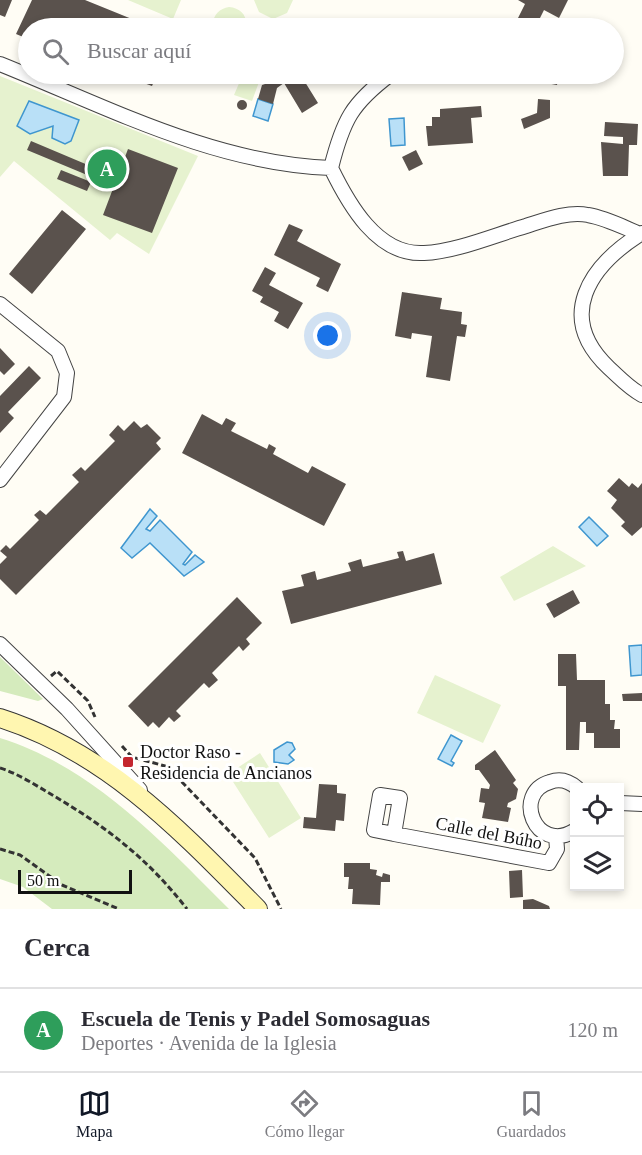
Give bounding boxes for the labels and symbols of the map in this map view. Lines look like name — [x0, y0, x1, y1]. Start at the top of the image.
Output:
pin: A — [88, 146, 126, 192]
your location — [313, 321, 342, 350]
place label: Doctor Raso - Residencia de Ancianos — [140, 742, 312, 783]
marker: Doctor Raso - Residencia de Ancianos — [121, 755, 135, 769]
street label: Calle del Búho — [434, 813, 544, 853]
scale bar — [18, 867, 132, 894]

